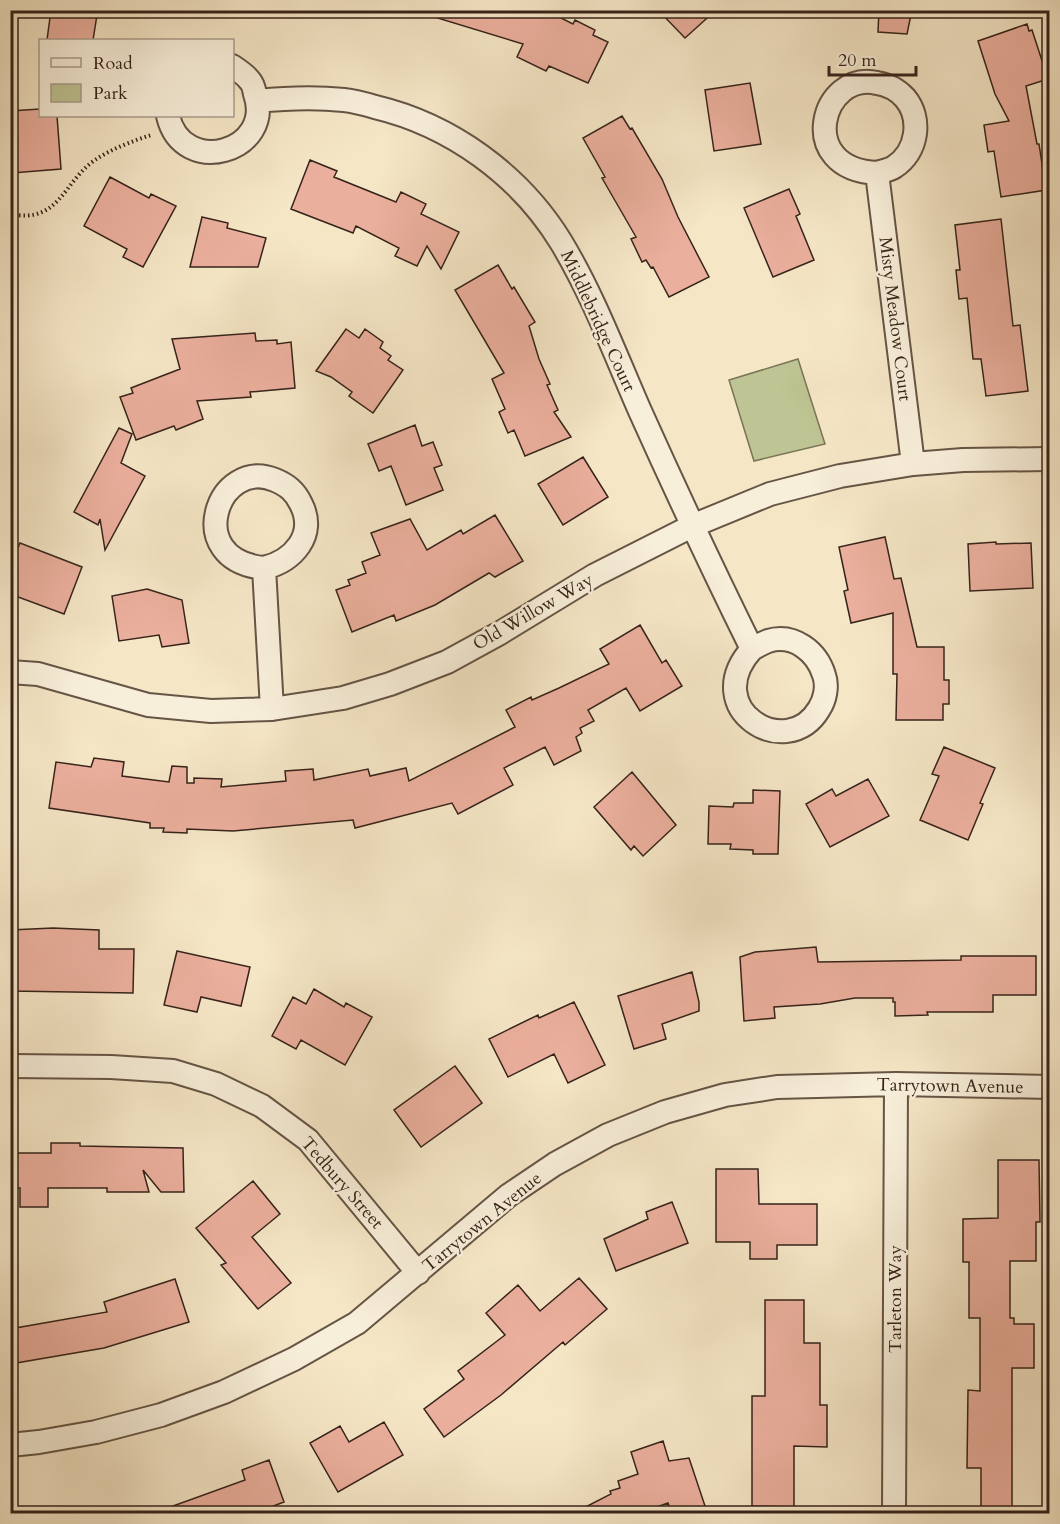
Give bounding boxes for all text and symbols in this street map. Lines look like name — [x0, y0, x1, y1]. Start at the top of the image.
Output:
legend — [39, 39, 234, 117]
scale bar — [829, 39, 916, 77]
text: 20 m — [838, 48, 877, 73]
text: Road — [93, 51, 133, 76]
text: Park — [93, 81, 128, 106]
street label: Misty Meadow Court — [873, 235, 918, 403]
street label: Middlebridge Court — [554, 246, 642, 396]
street label: Old Willow Way — [468, 567, 598, 657]
street label: Tarrytown Avenue — [876, 1072, 1024, 1100]
street label: Tedbury Street — [295, 1132, 389, 1235]
street label: Tarrytown Avenue — [417, 1166, 547, 1278]
street label: Tarleton Way — [883, 1245, 908, 1353]

